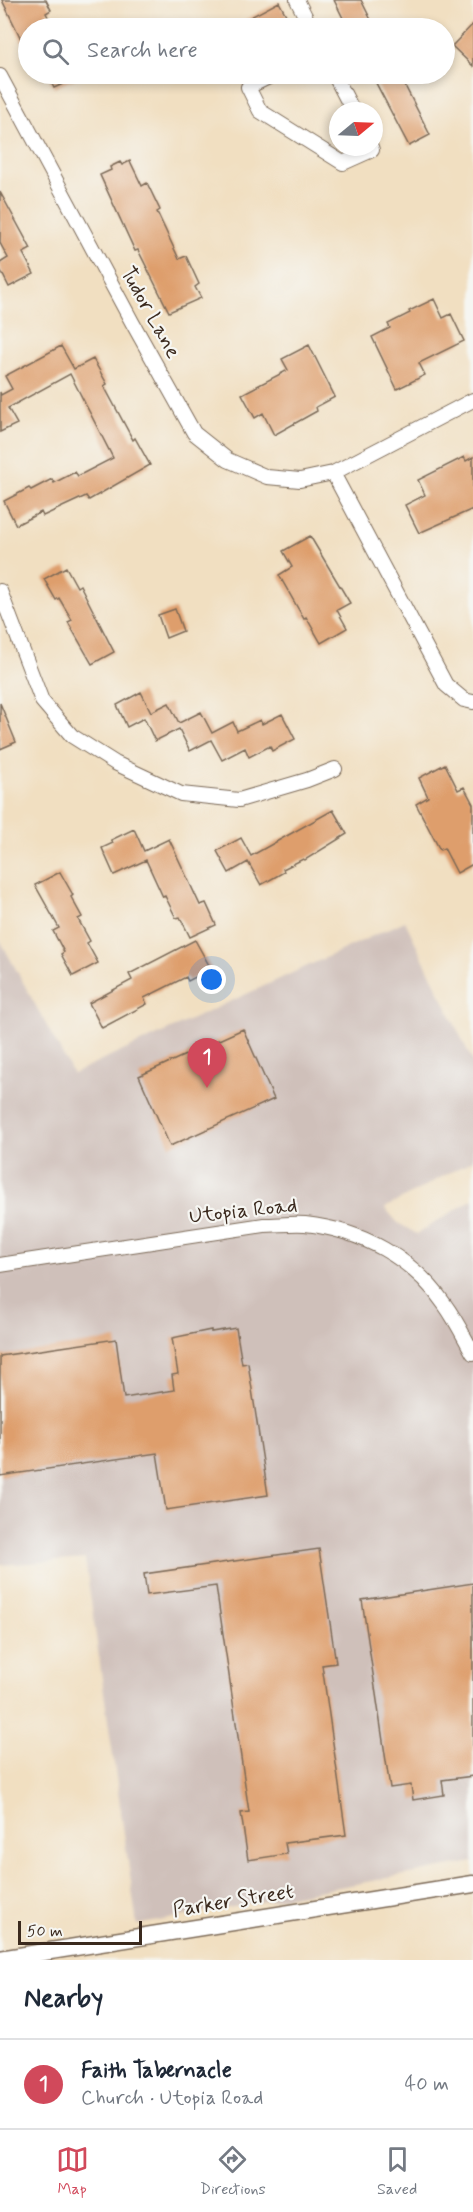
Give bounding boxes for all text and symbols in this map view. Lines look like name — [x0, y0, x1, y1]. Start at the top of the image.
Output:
search box — [18, 18, 455, 84]
icon: search — [39, 35, 72, 68]
text: Search here — [87, 37, 198, 65]
north arrow — [329, 102, 383, 156]
street label: Tudor Lane — [113, 262, 187, 363]
your location — [197, 965, 226, 994]
pin: 1 — [188, 1038, 226, 1088]
street label: Utopia Road — [188, 1191, 299, 1231]
street label: Parker Street — [171, 1878, 296, 1924]
scale bar — [18, 1918, 142, 1946]
text: 50 m — [27, 1921, 63, 1942]
text: Nearby — [24, 1982, 103, 2016]
text: Faith Tabernacle — [81, 2057, 232, 2085]
text: 1 — [39, 2071, 48, 2098]
text: 40 m — [405, 2071, 449, 2098]
text: Church · Utopia Road — [81, 2085, 263, 2112]
tab: Map — [56, 2143, 89, 2200]
tab: Directions — [200, 2143, 266, 2200]
tab: Saved — [377, 2143, 417, 2200]

